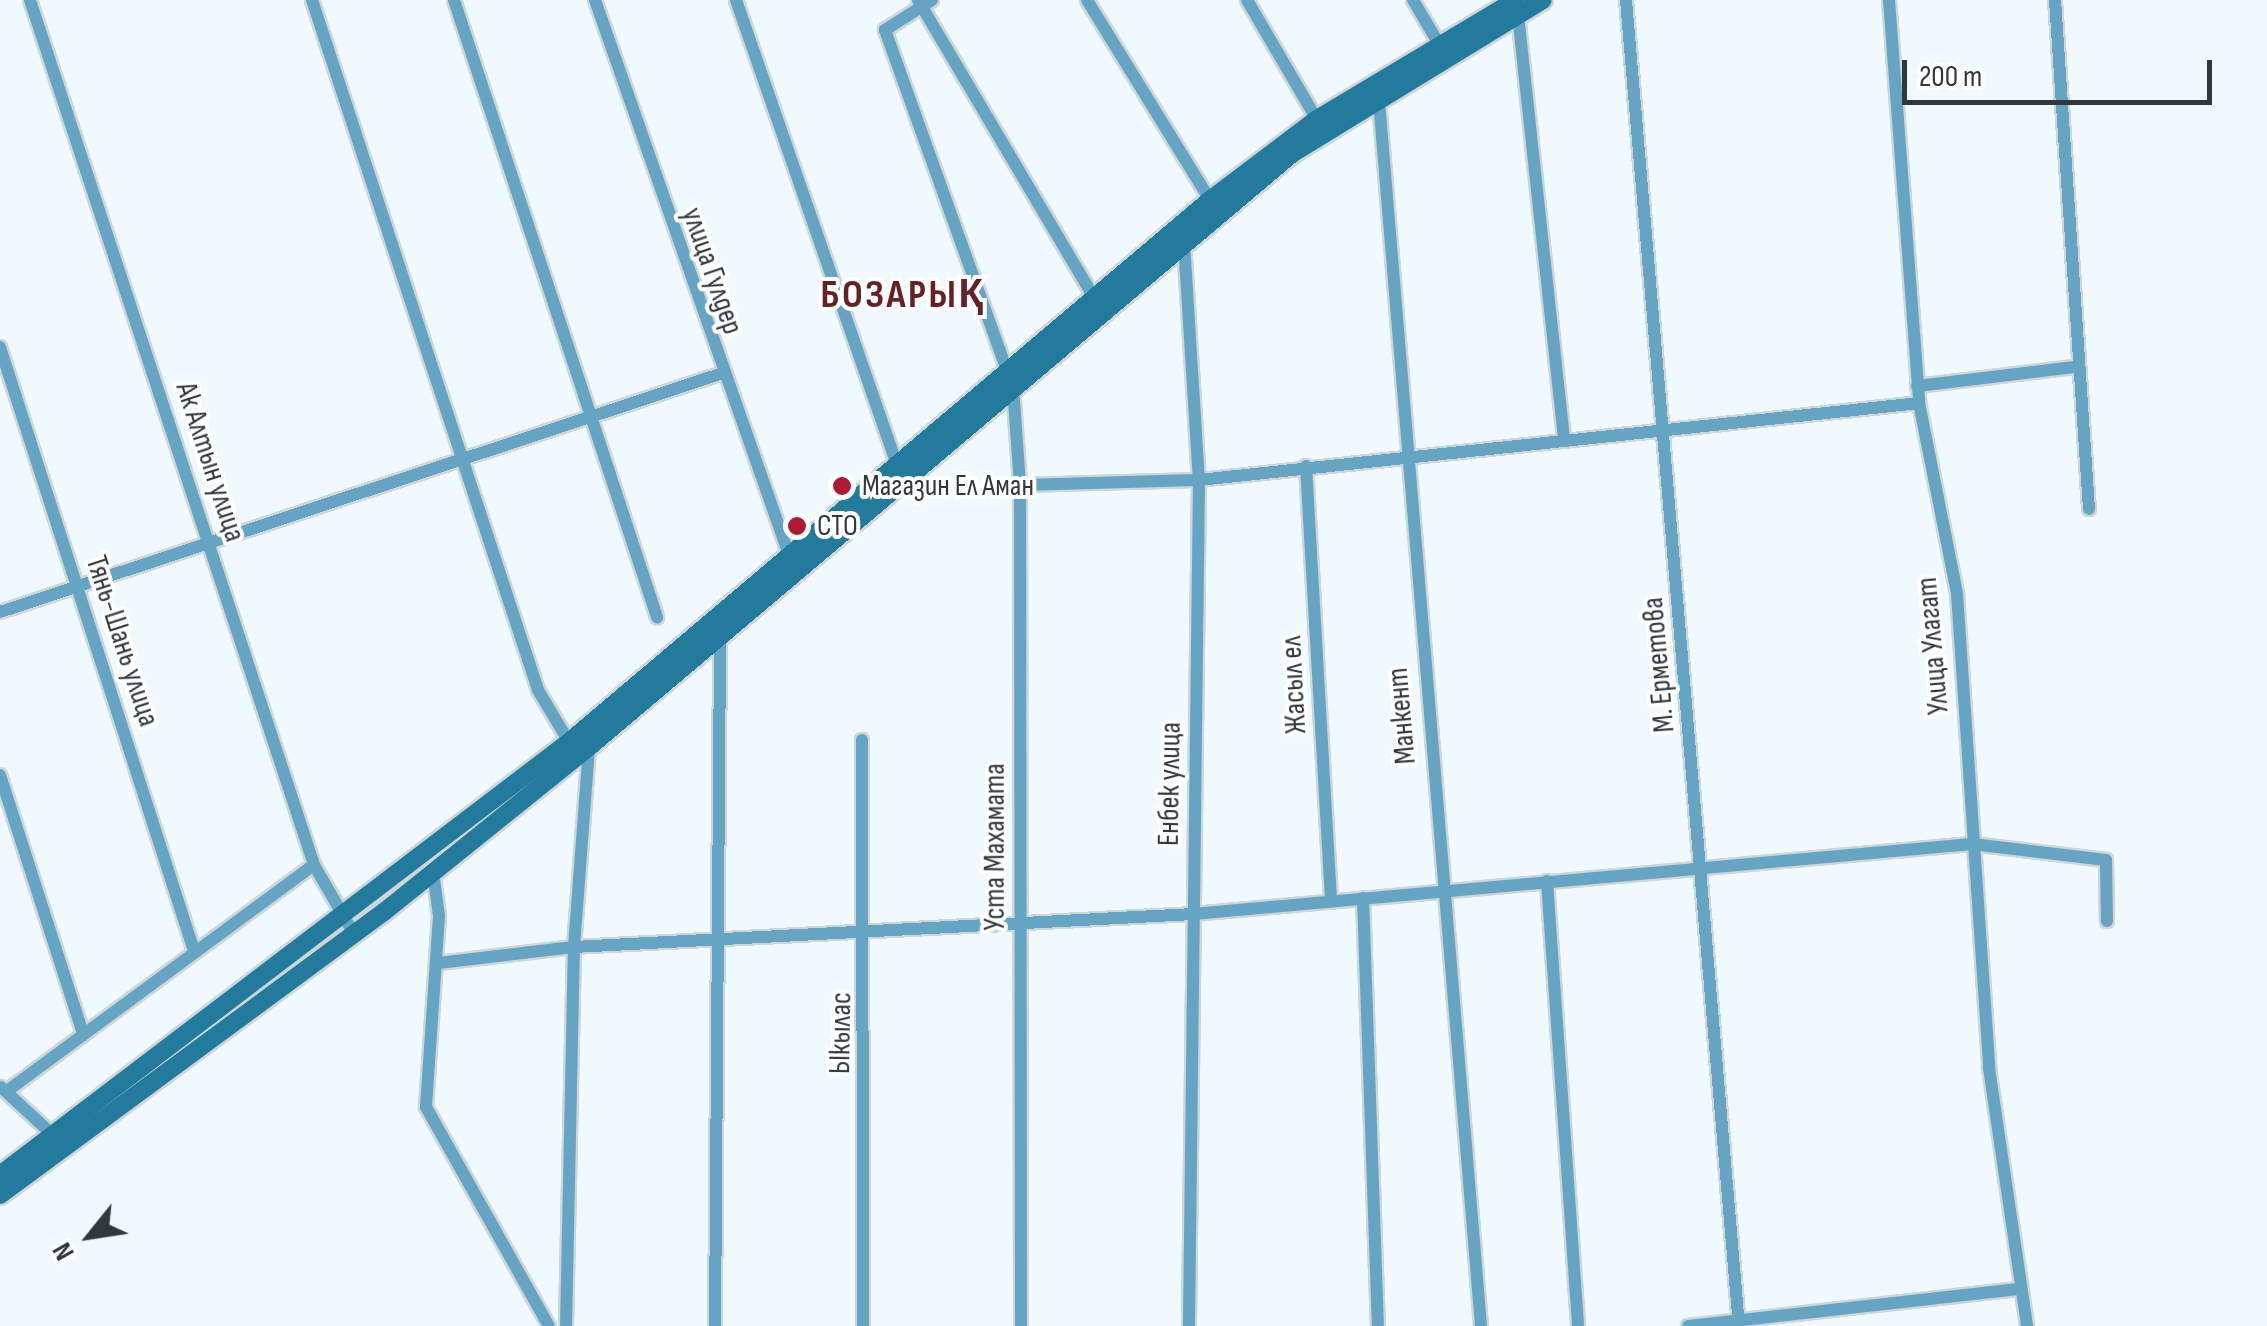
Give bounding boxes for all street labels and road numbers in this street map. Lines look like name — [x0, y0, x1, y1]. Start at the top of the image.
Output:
street label: улица Гулдер — [674, 203, 750, 339]
street label: Ак Алтын улица — [167, 378, 253, 546]
street label: Тянь-Шань улица — [77, 551, 167, 731]
street label: Улица Улагат — [1909, 576, 1957, 716]
street label: М. Ерметова — [1635, 596, 1683, 734]
street label: Жасыл ел — [1273, 635, 1315, 735]
street label: Манкент — [1380, 666, 1424, 766]
street label: Енбек улица — [1151, 722, 1189, 846]
street label: Уста Махамата — [977, 763, 1013, 931]
street label: Ыкылас — [822, 992, 860, 1074]

